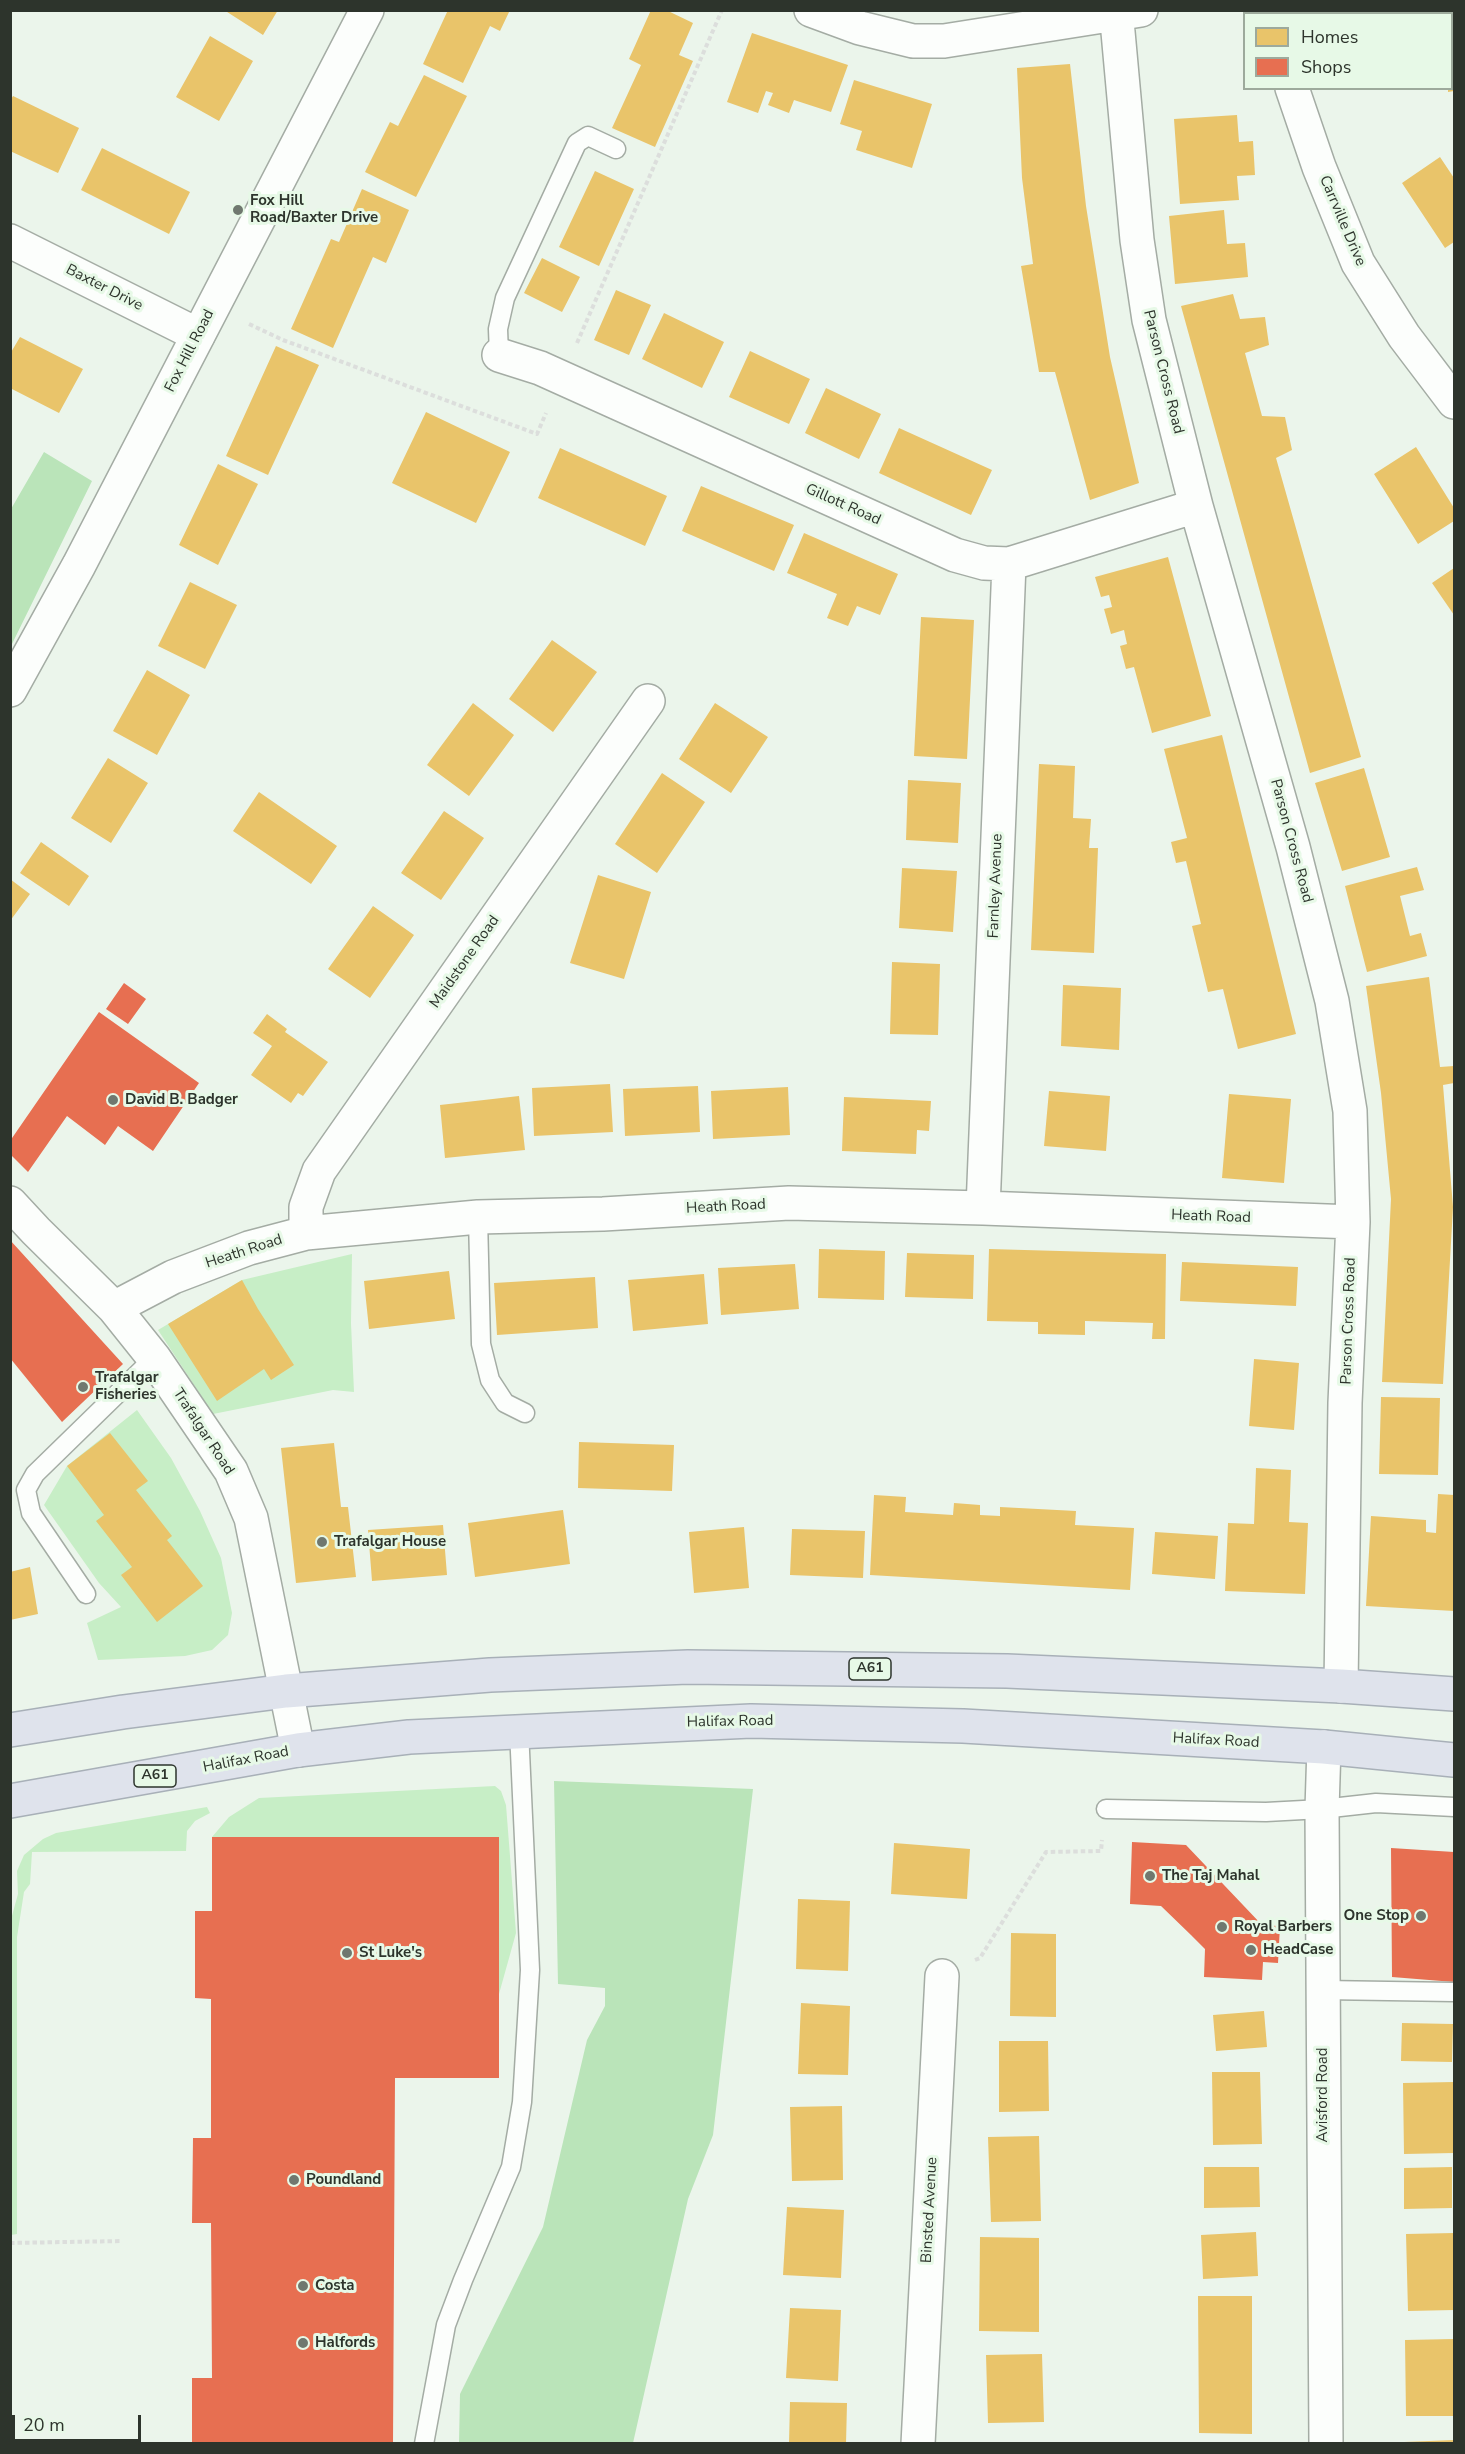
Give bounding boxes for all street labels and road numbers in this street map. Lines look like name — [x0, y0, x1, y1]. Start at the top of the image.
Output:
street label: Carrville Drive — [1315, 173, 1369, 269]
street label: Baxter Drive — [63, 261, 145, 315]
street label: Fox Hill Road — [161, 307, 219, 395]
street label: Parson Cross Road — [1139, 308, 1187, 436]
street label: Gillott Road — [803, 480, 883, 530]
street label: Parson Cross Road — [1266, 777, 1316, 905]
street label: Farnley Avenue — [985, 833, 1007, 939]
street label: Maidstone Road — [426, 912, 504, 1012]
street label: Heath Road — [686, 1196, 766, 1218]
street label: Heath Road — [1171, 1207, 1251, 1227]
street label: Heath Road — [203, 1231, 285, 1273]
street label: Parson Cross Road — [1338, 1257, 1360, 1385]
street label: Trafalgar Road — [168, 1385, 238, 1479]
road number: A61 — [849, 1658, 891, 1680]
street label: Halifax Road — [686, 1712, 774, 1732]
street label: Halifax Road — [1172, 1730, 1260, 1752]
street label: Halifax Road — [202, 1743, 290, 1777]
road number: A61 — [134, 1765, 176, 1787]
street label: Avisford Road — [1314, 2048, 1332, 2142]
street label: Binsted Avenue — [918, 2157, 942, 2263]

